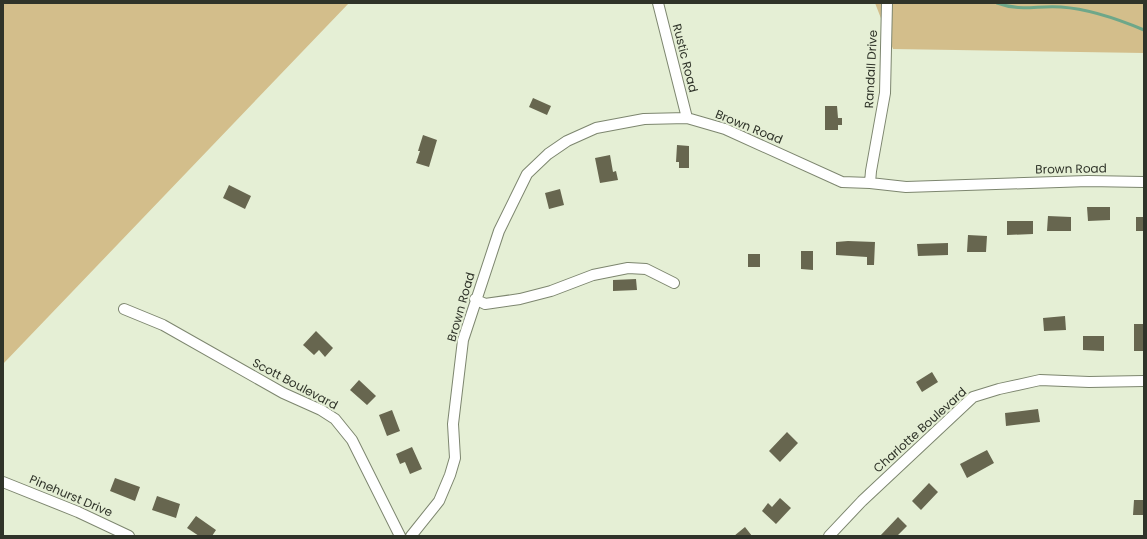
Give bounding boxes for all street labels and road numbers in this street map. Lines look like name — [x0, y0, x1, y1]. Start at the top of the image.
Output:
street label: Rustic Road — [669, 22, 702, 94]
street label: Randall Drive — [860, 29, 881, 109]
street label: Brown Road — [713, 105, 785, 148]
street label: Brown Road — [1035, 159, 1107, 178]
street label: Brown Road — [443, 270, 479, 344]
street label: Scott Boulevard — [250, 354, 341, 413]
street label: Charlotte Boulevard — [869, 383, 970, 476]
street label: Pinehurst Drive — [27, 470, 115, 521]

